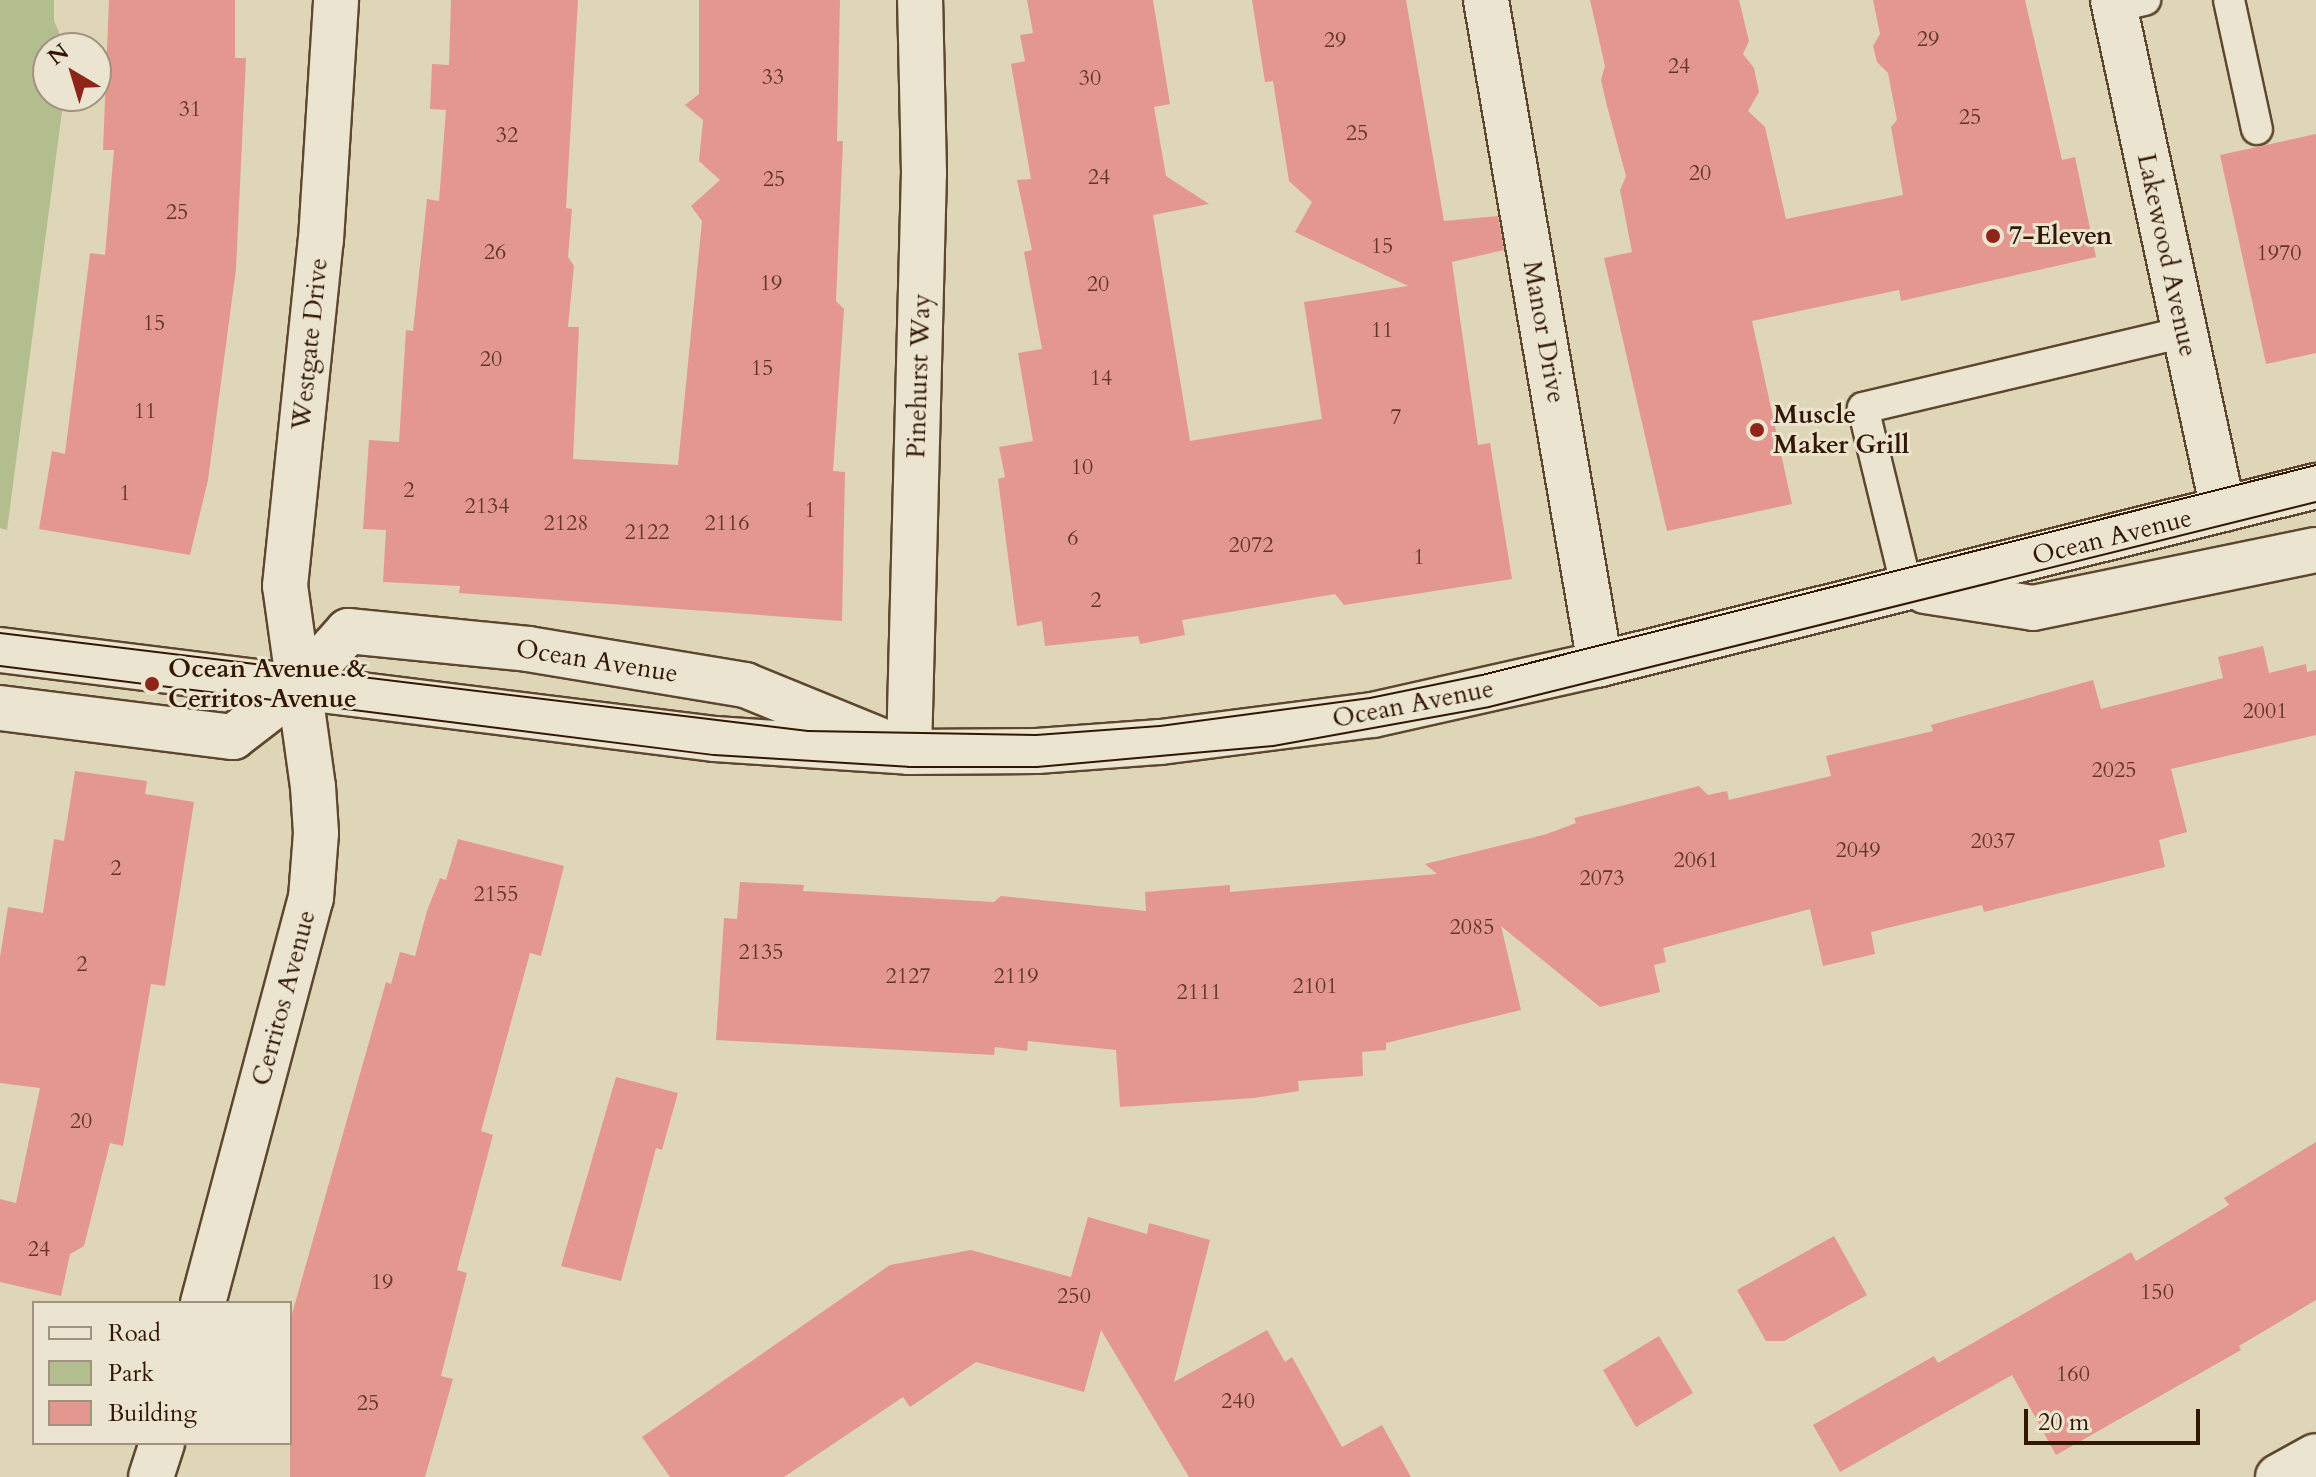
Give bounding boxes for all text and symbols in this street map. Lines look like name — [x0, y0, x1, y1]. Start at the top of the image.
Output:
house number: 29 — [1917, 27, 1939, 53]
house number: 29 — [1324, 28, 1346, 54]
north arrow — [32, 32, 112, 112]
text: N — [42, 37, 75, 72]
house number: 24 — [1668, 54, 1690, 80]
house number: 33 — [762, 65, 784, 91]
house number: 30 — [1079, 66, 1101, 92]
house number: 31 — [179, 97, 201, 123]
house number: 25 — [1959, 105, 1981, 131]
house number: 25 — [1346, 121, 1368, 147]
house number: 32 — [496, 123, 518, 149]
street label: Lakewood Avenue — [2130, 151, 2204, 359]
house number: 20 — [1689, 161, 1711, 187]
house number: 24 — [1088, 165, 1110, 191]
house number: 25 — [763, 167, 785, 193]
house number: 25 — [166, 200, 188, 226]
place label: 7-Eleven — [2009, 220, 2112, 252]
marker: 7-Eleven — [1984, 227, 2002, 245]
house number: 15 — [1371, 234, 1393, 260]
house number: 26 — [484, 240, 506, 266]
house number: 1970 — [2256, 241, 2302, 267]
street label: Westgate Drive — [285, 256, 335, 432]
street label: Manor Drive — [1516, 258, 1572, 406]
house number: 19 — [760, 271, 782, 297]
house number: 20 — [1087, 272, 1109, 298]
street label: Pinehurst Way — [901, 293, 937, 459]
house number: 15 — [143, 311, 165, 337]
house number: 11 — [1371, 318, 1393, 344]
house number: 20 — [480, 347, 502, 373]
house number: 15 — [751, 356, 773, 382]
house number: 14 — [1090, 366, 1112, 392]
house number: 11 — [134, 399, 156, 425]
place label: Muscle Maker Grill — [1773, 399, 1909, 460]
house number: 7 — [1390, 405, 1402, 431]
marker: Muscle Maker Grill — [1748, 421, 1766, 439]
house number: 10 — [1071, 455, 1093, 481]
house number: 2 — [403, 478, 415, 504]
house number: 1 — [119, 481, 131, 507]
house number: 2134 — [464, 494, 510, 520]
house number: 1 — [804, 498, 816, 524]
street label: Ocean Avenue — [2029, 502, 2195, 572]
house number: 2128 — [543, 511, 589, 537]
house number: 2116 — [704, 511, 750, 537]
house number: 2122 — [624, 520, 670, 546]
house number: 6 — [1067, 526, 1079, 552]
house number: 2072 — [1228, 533, 1274, 559]
house number: 1 — [1413, 545, 1425, 571]
house number: 2 — [1090, 588, 1102, 614]
street label: Ocean Avenue — [514, 633, 680, 689]
place label: Ocean Avenue & Cerritos Avenue — [168, 653, 367, 714]
street label: Ocean Avenue — [1330, 673, 1496, 735]
marker: Ocean Avenue & Cerritos Avenue — [143, 675, 161, 693]
house number: 2001 — [2242, 699, 2288, 725]
house number: 2025 — [2091, 758, 2137, 784]
house number: 2037 — [1970, 829, 2016, 855]
house number: 2049 — [1835, 838, 1881, 864]
house number: 2061 — [1673, 848, 1719, 874]
house number: 2 — [110, 856, 122, 882]
house number: 2073 — [1579, 866, 1625, 892]
house number: 2155 — [473, 882, 519, 908]
street label: Cerritos Avenue — [246, 907, 322, 1089]
house number: 2085 — [1449, 915, 1495, 941]
house number: 2135 — [738, 940, 784, 966]
house number: 2 — [76, 952, 88, 978]
house number: 2127 — [885, 964, 931, 990]
house number: 2119 — [993, 964, 1039, 990]
house number: 2101 — [1292, 974, 1338, 1000]
house number: 2111 — [1176, 980, 1222, 1006]
house number: 20 — [70, 1109, 92, 1135]
house number: 24 — [28, 1237, 50, 1263]
house number: 19 — [371, 1270, 393, 1296]
house number: 150 — [2140, 1280, 2174, 1306]
house number: 250 — [1057, 1284, 1091, 1310]
legend — [32, 1301, 292, 1445]
text: Road — [108, 1317, 161, 1350]
text: Park — [108, 1357, 154, 1390]
house number: 160 — [2056, 1362, 2090, 1388]
house number: 240 — [1221, 1389, 1255, 1415]
house number: 25 — [357, 1391, 379, 1417]
scale bar — [2028, 1393, 2204, 1443]
text: Building — [108, 1397, 197, 1430]
text: 20 m — [2038, 1406, 2089, 1439]

